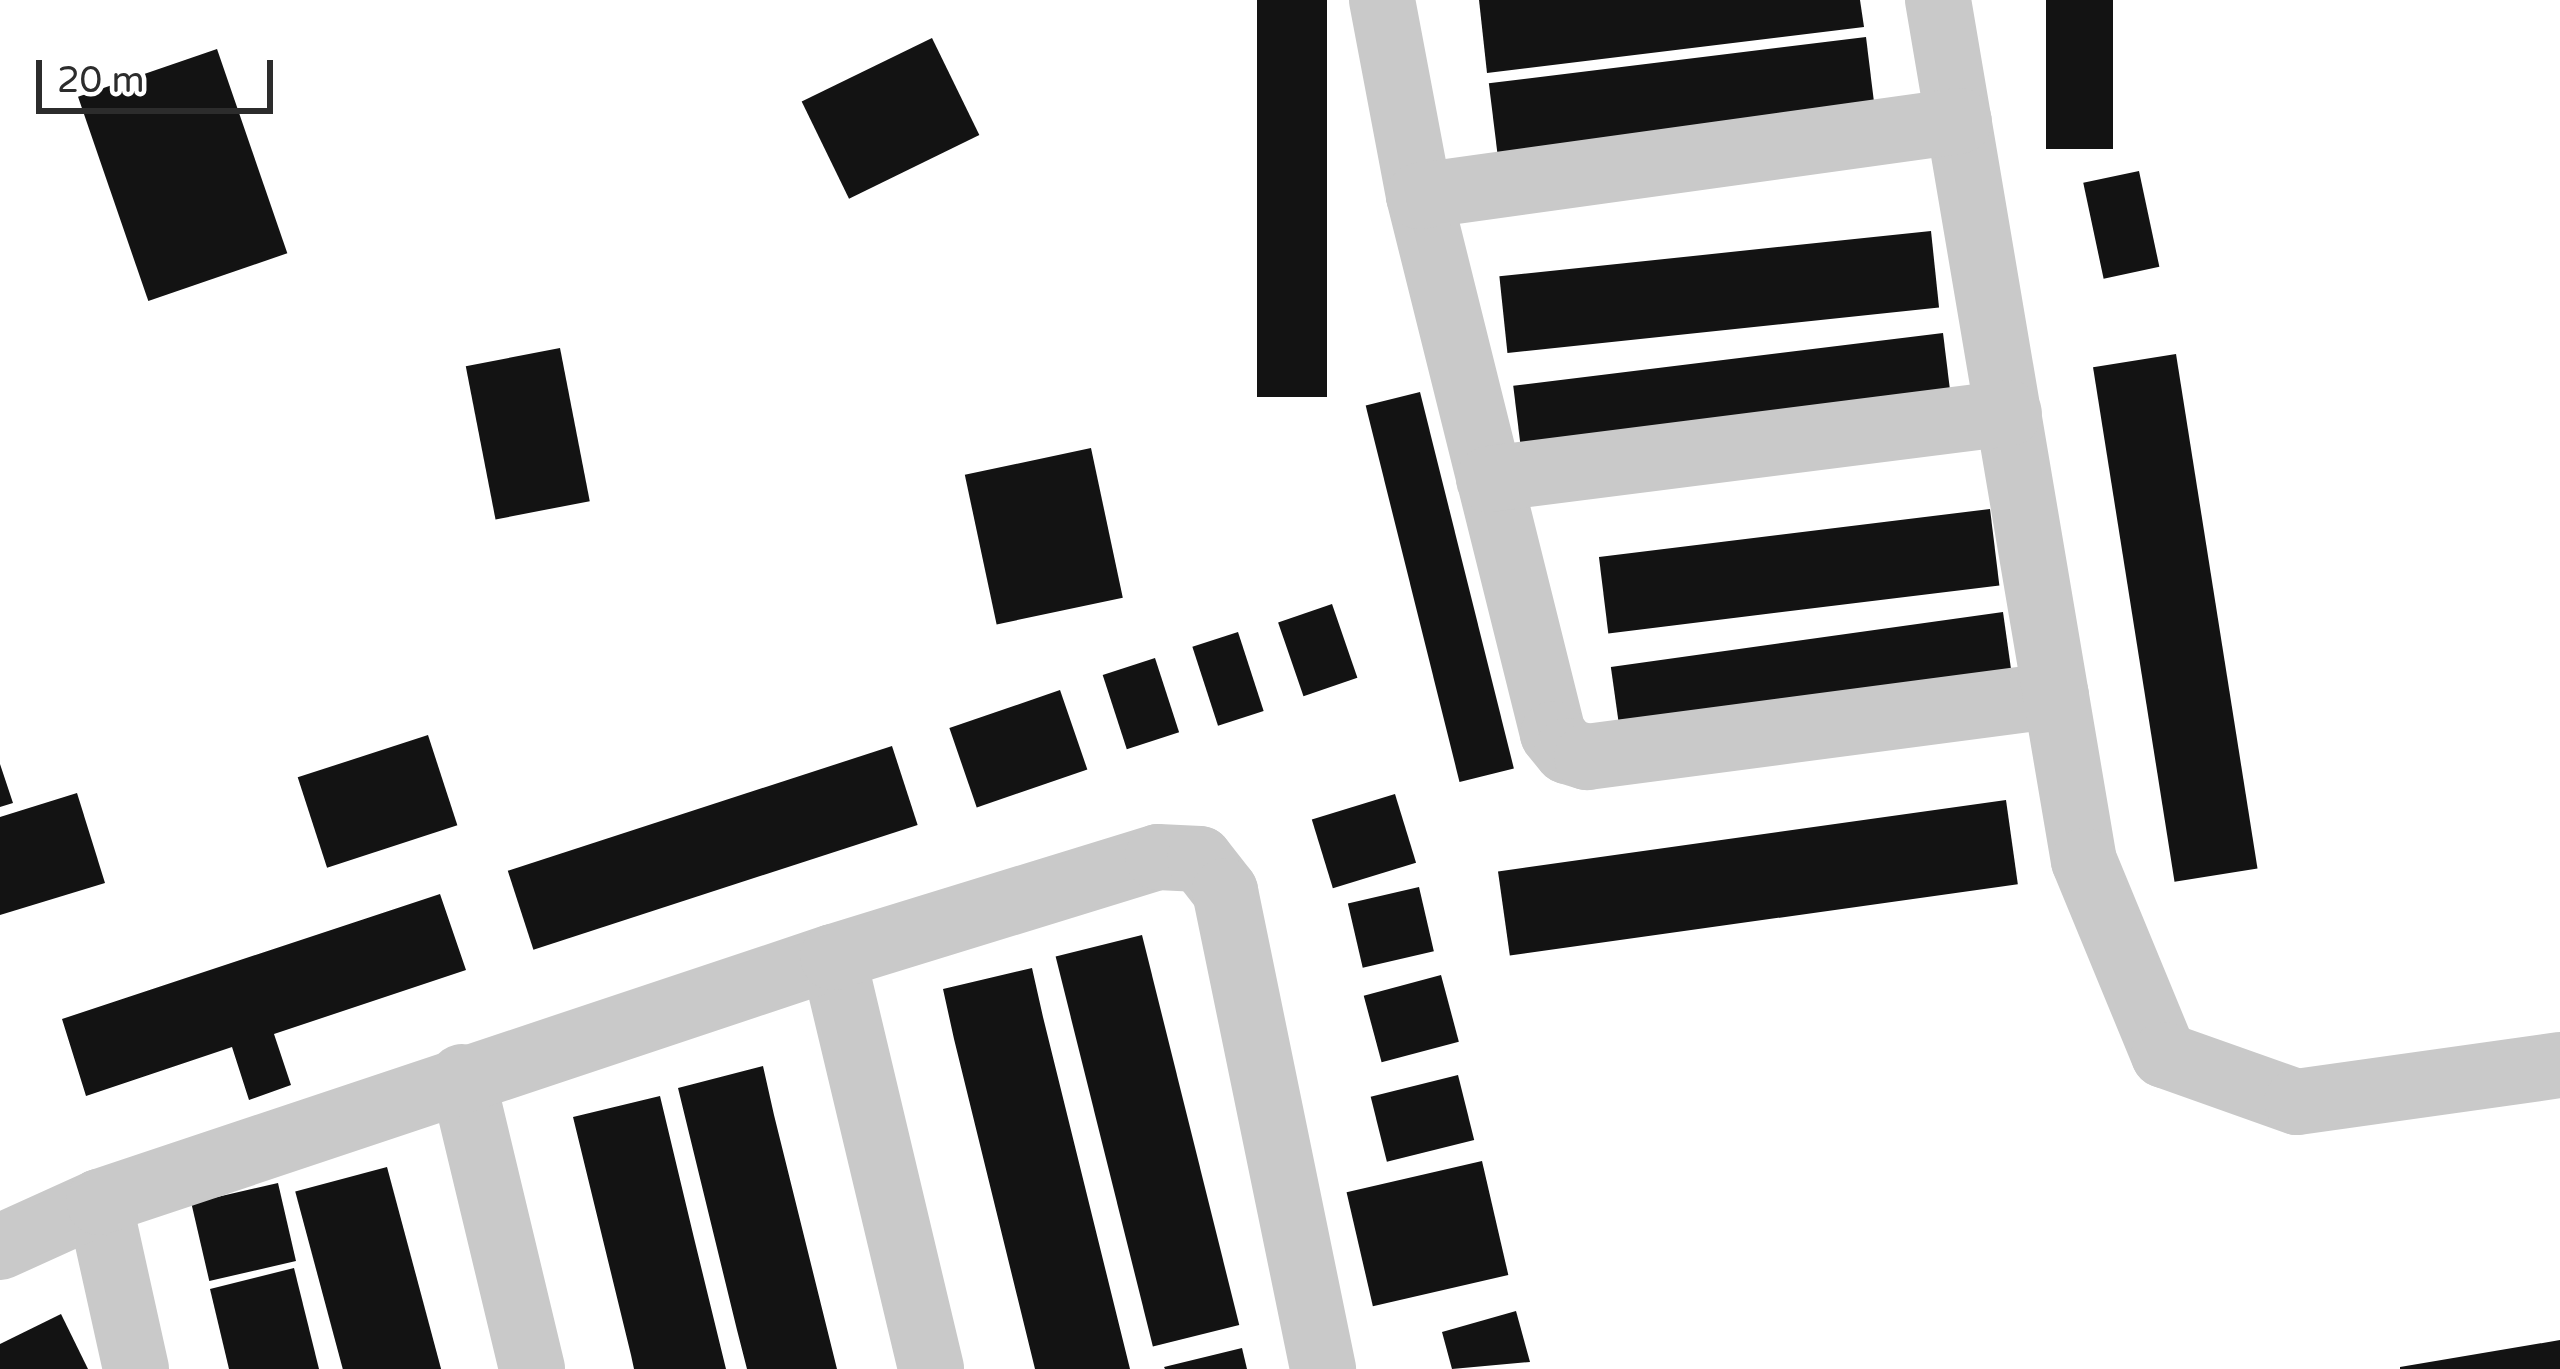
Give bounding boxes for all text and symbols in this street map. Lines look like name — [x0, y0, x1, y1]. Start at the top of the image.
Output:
scale bar — [42, 36, 279, 110]
text: 20 m — [57, 59, 145, 102]

